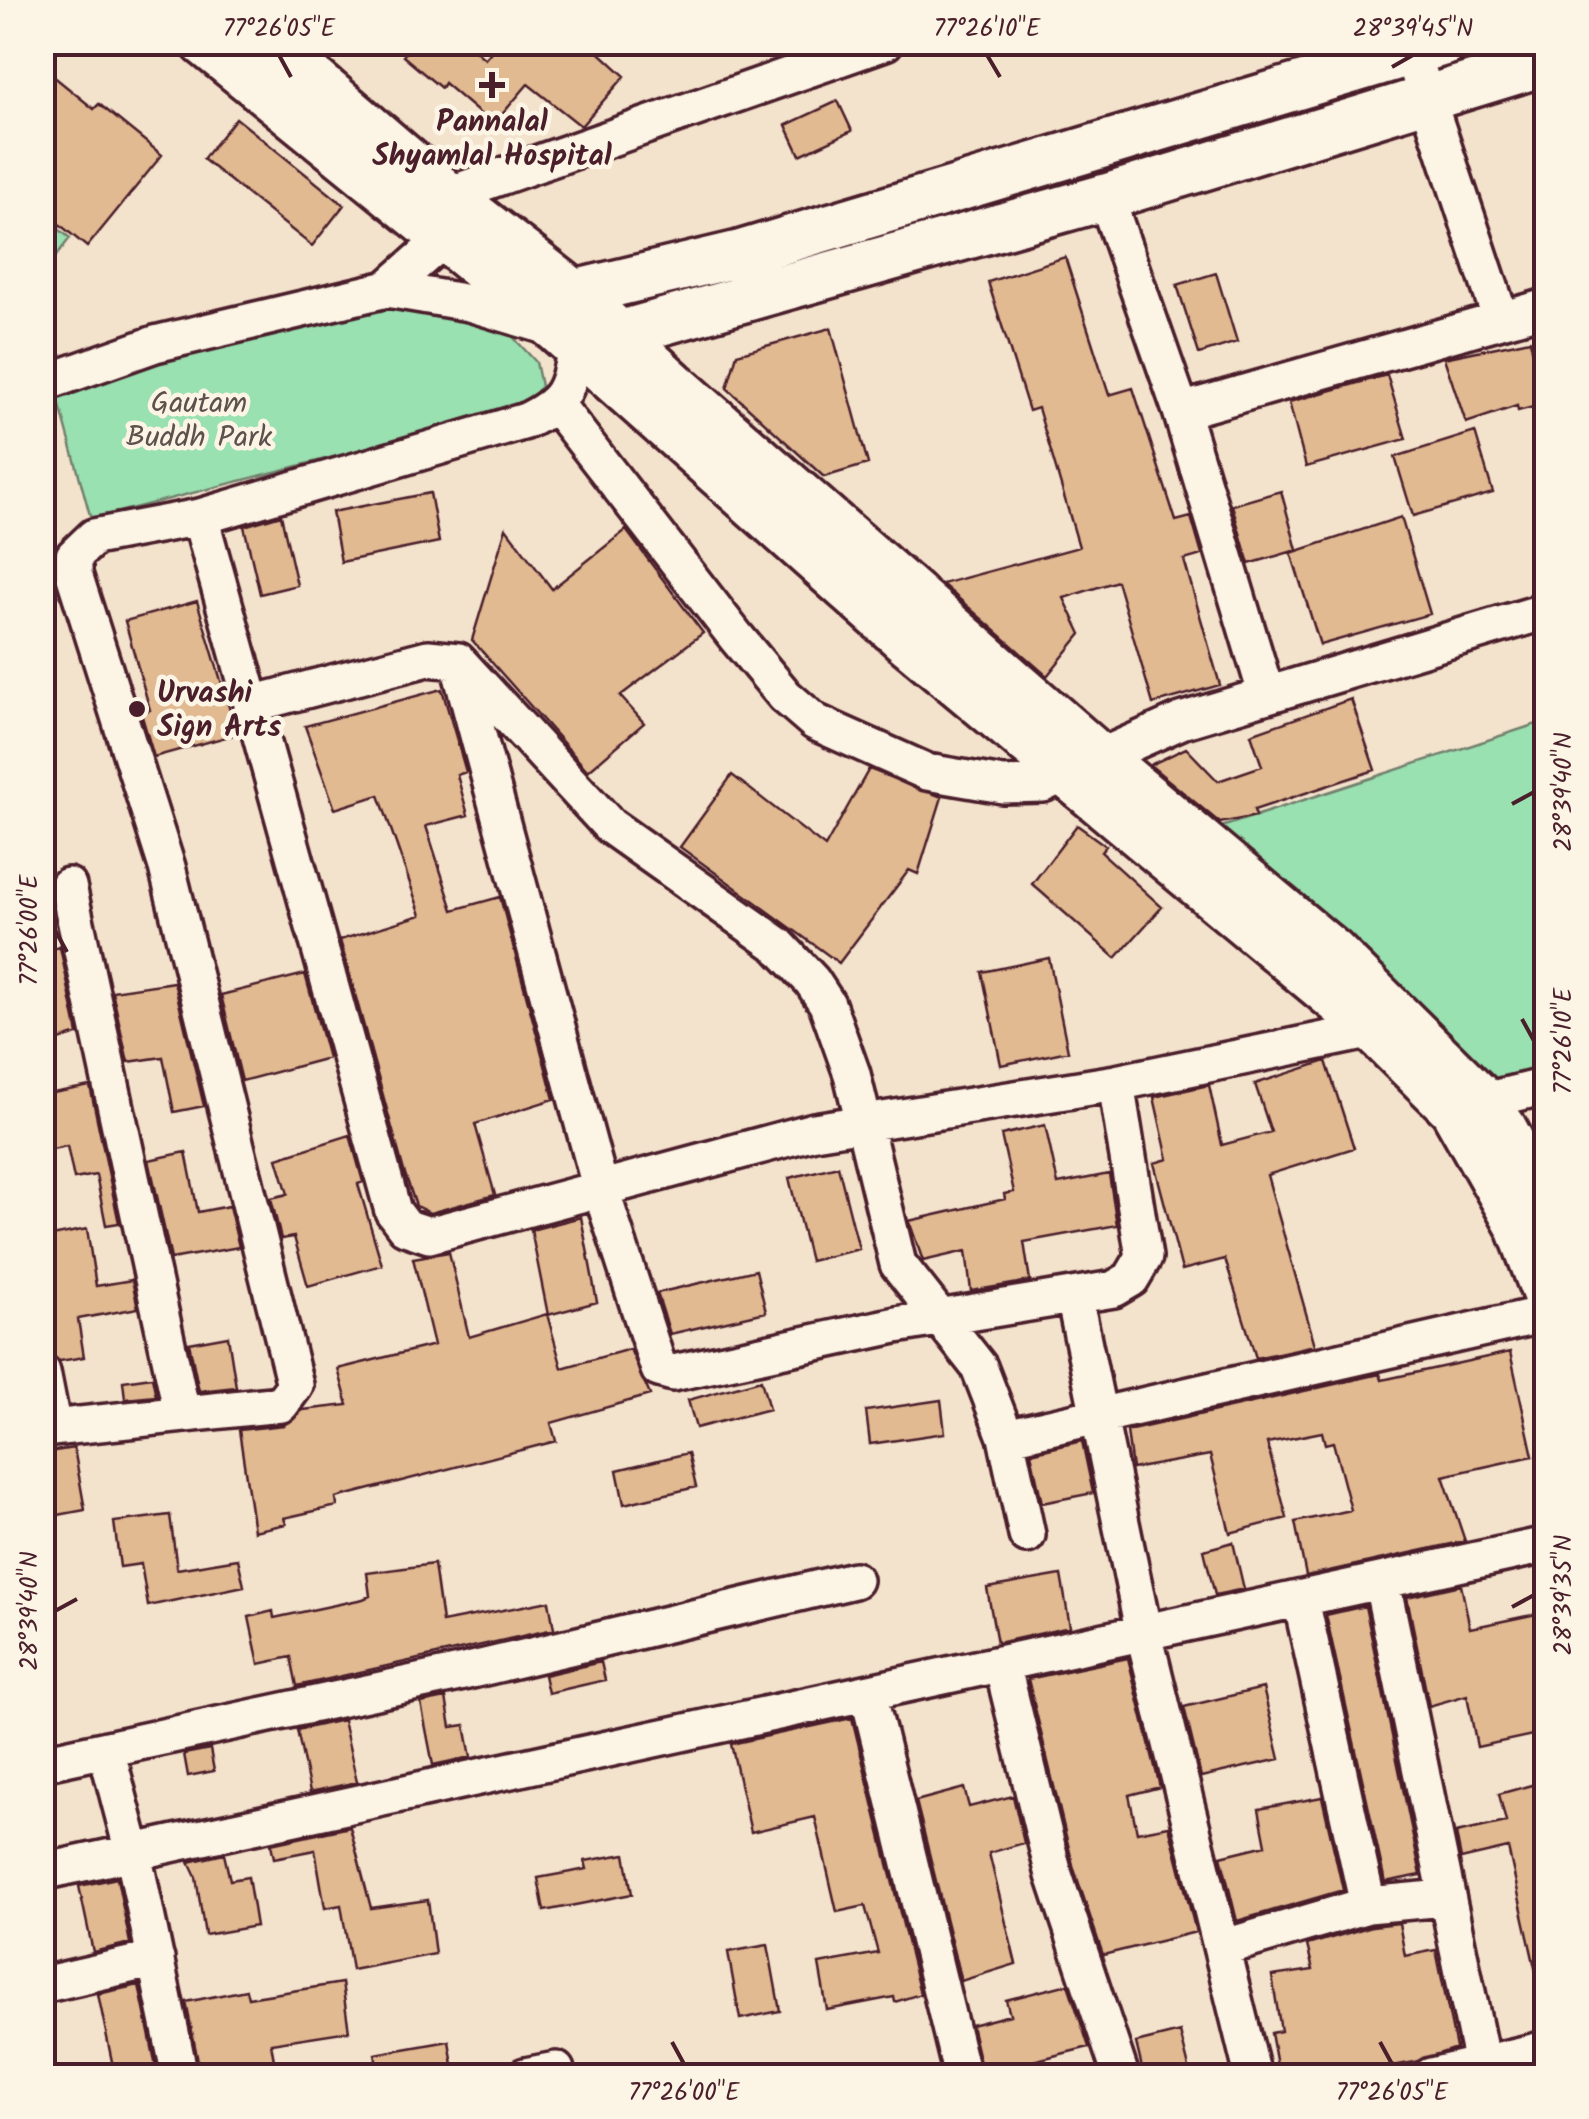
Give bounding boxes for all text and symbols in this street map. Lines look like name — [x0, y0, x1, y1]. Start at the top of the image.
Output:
text: 77°26'05"E — [223, 9, 337, 49]
text: 77°26'10"E — [934, 9, 1042, 49]
text: 28°39'45"N — [1353, 9, 1473, 49]
marker: Pannalal Shyamlal Hospital — [479, 72, 505, 98]
place label: Pannalal Shyamlal Hospital — [372, 99, 612, 181]
park label: Gautam Buddh Park — [126, 380, 273, 462]
place label: Urvashi Sign Arts — [157, 670, 281, 752]
marker: Urvashi Sign Arts — [126, 698, 148, 720]
text: 28°39'40"N — [1544, 732, 1584, 852]
text: 77°26'00"E — [10, 873, 50, 986]
text: 77°26'10"E — [1544, 986, 1584, 1094]
text: 28°39'35"N — [1544, 1534, 1584, 1656]
text: 28°39'40"N — [10, 1551, 50, 1671]
text: 77°26'00"E — [628, 2073, 741, 2113]
text: 77°26'05"E — [1336, 2073, 1450, 2113]

